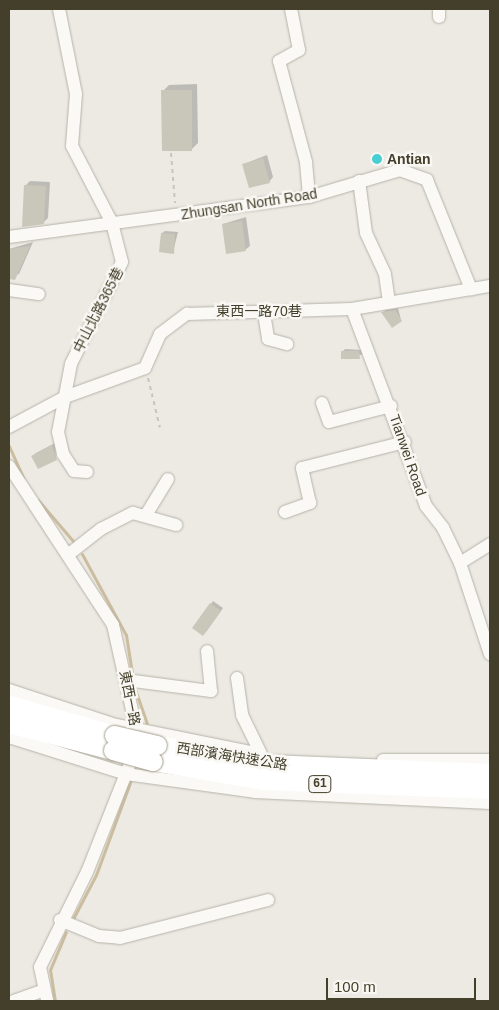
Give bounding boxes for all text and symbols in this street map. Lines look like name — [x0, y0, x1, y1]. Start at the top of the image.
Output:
place label: Antian — [387, 151, 431, 167]
marker: Antian — [371, 153, 383, 165]
street label: Zhungsan North Road — [180, 185, 318, 223]
street label: 中山北路365巷 — [69, 265, 127, 355]
street label: 東西一路70巷 — [216, 303, 302, 319]
street label: Tianwei Road — [386, 412, 430, 498]
street label: 東西一路 — [116, 669, 144, 727]
street label: 西部濱海快速公路 — [175, 739, 289, 773]
road number: 61 — [308, 774, 332, 794]
scale bar — [329, 968, 479, 1000]
text: 100 m — [334, 978, 376, 995]

